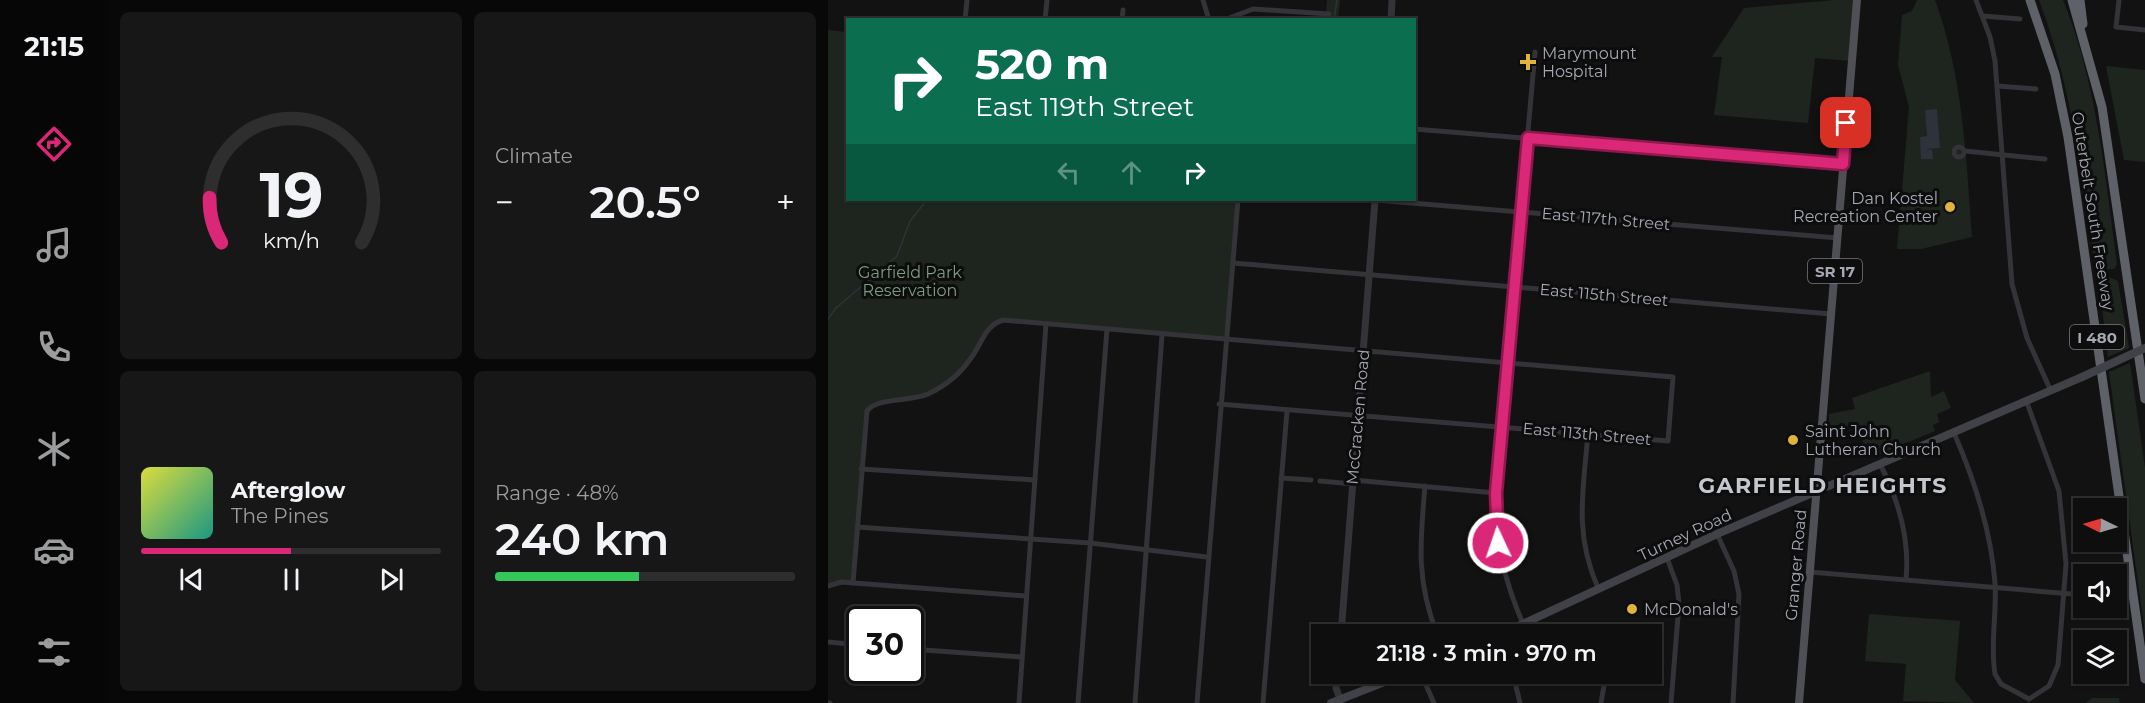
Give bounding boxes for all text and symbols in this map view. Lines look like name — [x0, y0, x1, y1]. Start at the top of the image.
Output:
text: 21:15 — [24, 30, 84, 63]
text: 520 m — [975, 38, 1109, 90]
icon: right — [876, 42, 954, 120]
place label: Marymount Hospital — [1542, 44, 1637, 81]
marker: Marymount Hospital — [1519, 53, 1537, 71]
text: East 119th Street — [975, 90, 1194, 123]
pin — [1820, 97, 1871, 148]
icon: arrive — [1829, 106, 1862, 139]
street label: Outerbelt South Freeway — [2068, 110, 2118, 312]
icon: directions — [33, 123, 75, 165]
text: Climate — [495, 144, 573, 168]
icon: left — [1052, 156, 1085, 189]
icon: ahead — [1115, 156, 1148, 189]
icon: right — [1178, 156, 1211, 189]
text: 19 — [259, 157, 323, 233]
text: 20.5° — [589, 174, 701, 229]
text: − — [495, 182, 514, 222]
text: + — [776, 182, 795, 222]
place label: Dan Kostel Recreation Center — [1793, 189, 1938, 226]
marker: Dan Kostel Recreation Center — [1943, 200, 1957, 214]
street label: East 117th Street — [1541, 204, 1672, 234]
icon: music — [33, 224, 75, 266]
text: km/h — [262, 227, 320, 253]
road number: SR 17 — [1808, 259, 1862, 283]
park label: Garfield Park Reservation — [858, 263, 962, 300]
street label: East 115th Street — [1539, 280, 1670, 310]
road number: I 480 — [2070, 325, 2124, 349]
icon: phone — [33, 326, 75, 368]
street label: McCracken Road — [1343, 349, 1373, 485]
street label: East 113th Street — [1522, 419, 1653, 449]
place label: Saint John Lutheran Church — [1805, 422, 1941, 459]
icon: climate — [33, 428, 75, 470]
marker: Saint John Lutheran Church — [1786, 433, 1800, 447]
district label: GARFIELD HEIGHTS — [1698, 472, 1948, 499]
text: Afterglow — [231, 477, 345, 504]
text: Range · 48% — [495, 481, 619, 505]
north arrow — [2073, 498, 2127, 552]
map controls — [2073, 498, 2127, 684]
text: The Pines — [231, 504, 328, 528]
street label: Turney Road — [1635, 505, 1735, 565]
street label: Granger Road — [1782, 509, 1810, 621]
text: 240 km — [495, 511, 670, 566]
position arrow — [1466, 511, 1530, 575]
icon: car — [33, 529, 75, 571]
icon: previous — [175, 563, 208, 596]
icon: pause — [275, 563, 308, 596]
icon: next — [375, 563, 408, 596]
button: sound — [2073, 564, 2127, 618]
place label: McDonald's — [1644, 600, 1738, 619]
marker: McDonald's — [1625, 602, 1639, 616]
speed limit sign: 30 — [846, 606, 924, 684]
button: layers — [2073, 630, 2127, 684]
icon: filters — [33, 631, 75, 673]
text: 21:18 · 3 min · 970 m — [1376, 640, 1597, 667]

